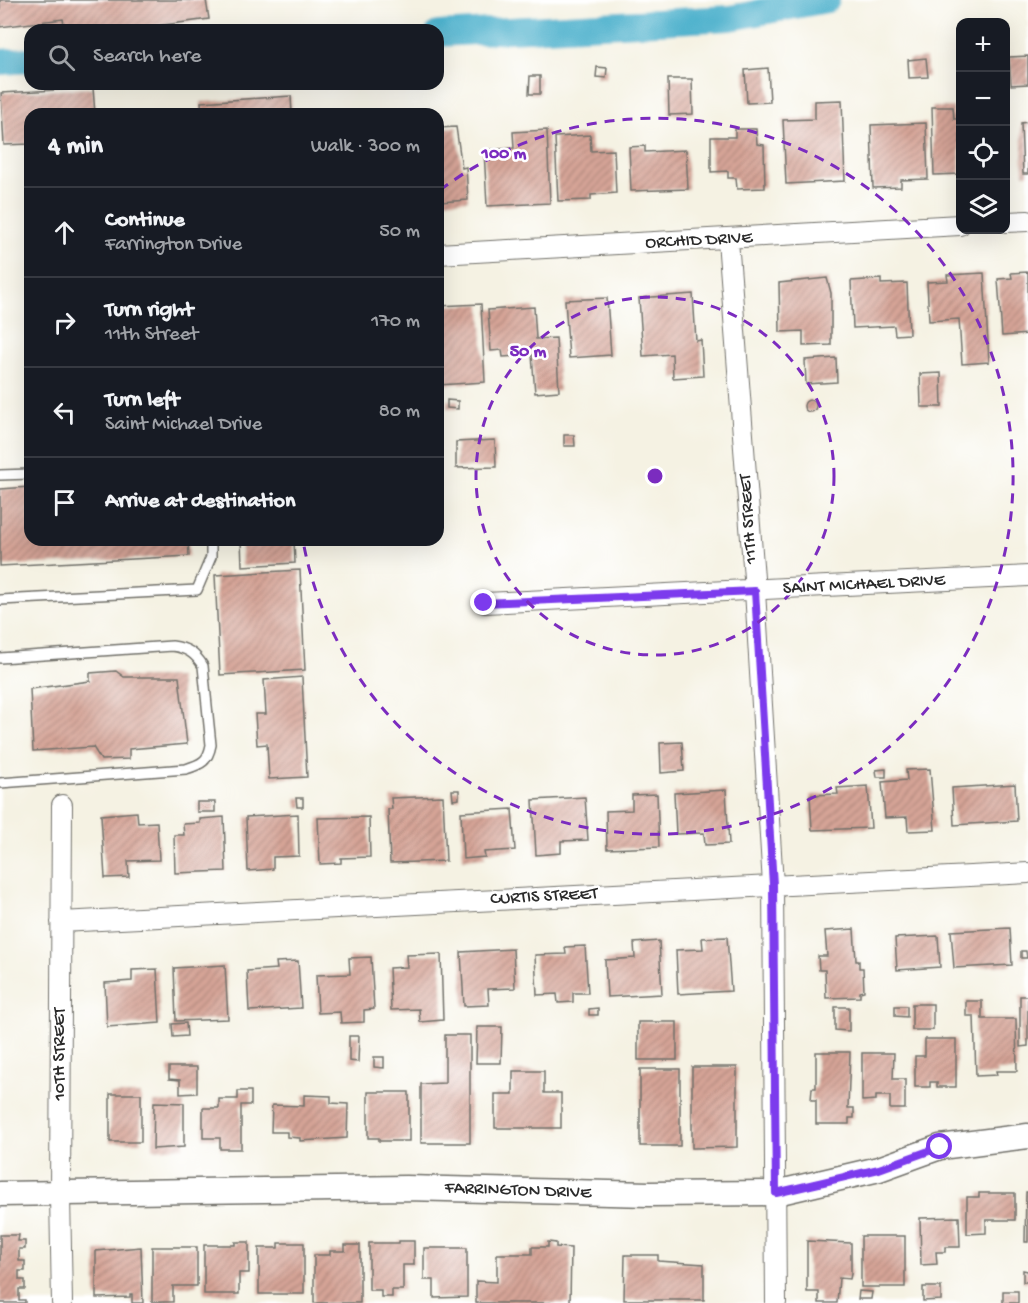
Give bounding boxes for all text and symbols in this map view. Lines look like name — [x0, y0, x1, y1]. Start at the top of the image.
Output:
map controls — [956, 18, 1010, 234]
button: + — [956, 18, 1010, 72]
search box — [24, 24, 444, 90]
icon: search — [45, 41, 78, 74]
text: Search here — [93, 44, 201, 70]
button: − — [956, 72, 1010, 126]
button: locate — [956, 126, 1010, 180]
text: 4 min — [48, 132, 103, 163]
text: Walk · 300 m — [311, 136, 420, 159]
text: 100 m — [481, 144, 527, 165]
button: layers — [956, 180, 1010, 234]
text: Continue — [105, 208, 185, 234]
icon: ahead — [48, 216, 81, 249]
text: 50 m — [379, 221, 420, 244]
street label: ORCHID DRIVE — [645, 228, 754, 254]
text: Farrington Drive — [105, 234, 242, 257]
text: Turn right — [105, 298, 193, 324]
icon: right — [48, 306, 81, 339]
text: 170 m — [371, 311, 420, 334]
text: 11th Street — [105, 324, 198, 347]
text: 50 m — [510, 342, 547, 363]
text: Turn left — [105, 388, 179, 414]
icon: left — [48, 396, 81, 429]
text: 80 m — [379, 401, 420, 424]
text: Saint Michael Drive — [105, 414, 262, 437]
centre of rings — [645, 466, 665, 486]
street label: 11TH STREET — [735, 472, 763, 566]
icon: arrive — [48, 486, 81, 519]
text: Arrive at destination — [105, 489, 295, 515]
street label: SAINT MICHAEL DRIVE — [782, 570, 946, 600]
route end — [470, 589, 496, 615]
street label: CURTIS STREET — [490, 884, 599, 910]
street label: 10TH STREET — [50, 1006, 71, 1102]
route start — [926, 1133, 952, 1159]
street label: FARRINGTON DRIVE — [443, 1178, 592, 1204]

